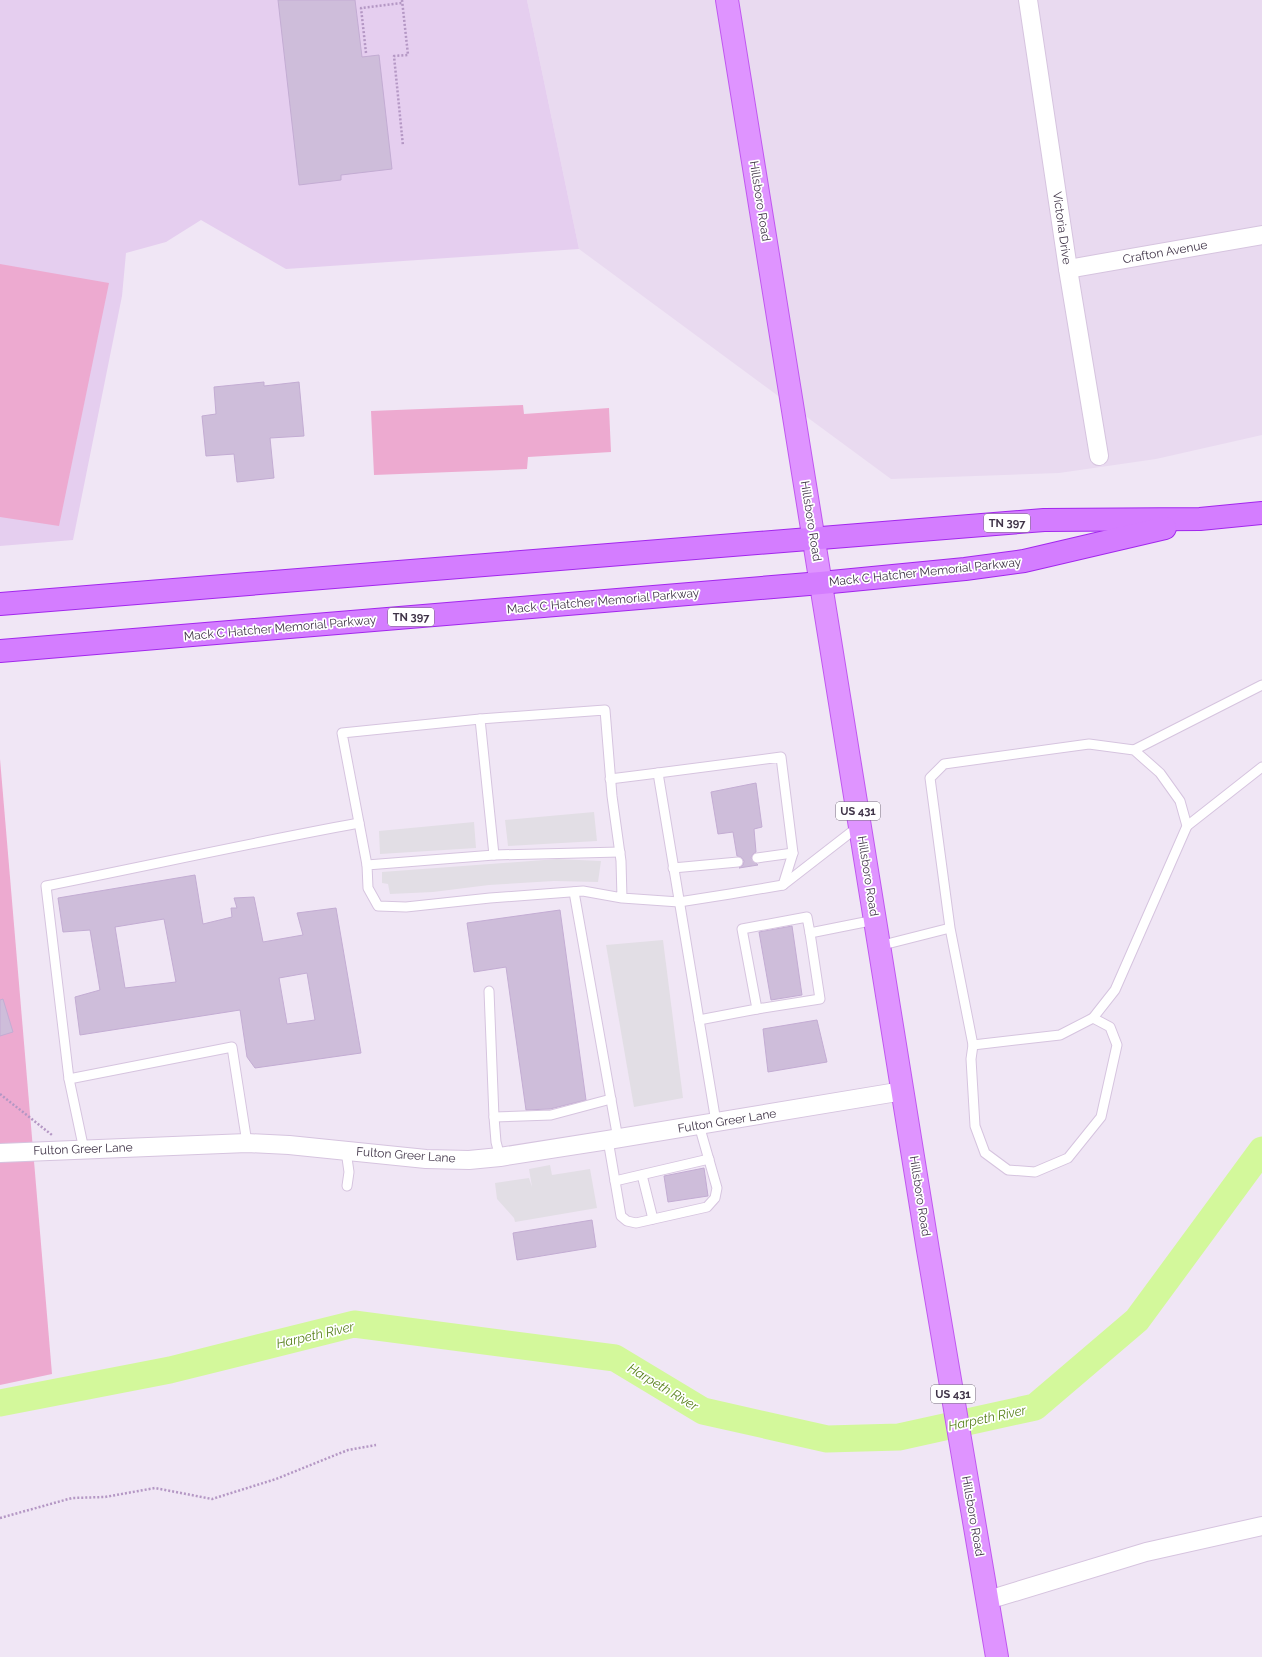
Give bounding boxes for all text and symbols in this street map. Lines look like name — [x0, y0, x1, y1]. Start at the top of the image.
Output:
street label: Hillsboro Road — [747, 160, 773, 242]
street label: Victoria Drive — [1050, 191, 1074, 265]
street label: Crafton Avenue — [1122, 238, 1208, 266]
street label: Hillsboro Road — [798, 480, 824, 562]
road number: TN 397 — [984, 514, 1030, 532]
street label: Mack C Hatcher Memorial Parkway — [828, 555, 1022, 589]
street label: Mack C Hatcher Memorial Parkway — [506, 586, 700, 616]
road number: TN 397 — [388, 608, 434, 626]
street label: Mack C Hatcher Memorial Parkway — [183, 613, 377, 643]
road number: US 431 — [836, 802, 880, 820]
street label: Hillsboro Road — [855, 835, 881, 917]
street label: Fulton Greer Lane — [677, 1106, 777, 1136]
street label: Fulton Greer Lane — [33, 1140, 133, 1158]
street label: Fulton Greer Lane — [356, 1145, 456, 1165]
street label: Hillsboro Road — [907, 1155, 933, 1237]
water label: Harpeth River — [275, 1319, 356, 1351]
water label: Harpeth River — [625, 1360, 701, 1414]
road number: US 431 — [931, 1385, 975, 1403]
water label: Harpeth River — [947, 1402, 1028, 1434]
street label: Hillsboro Road — [959, 1475, 987, 1557]

